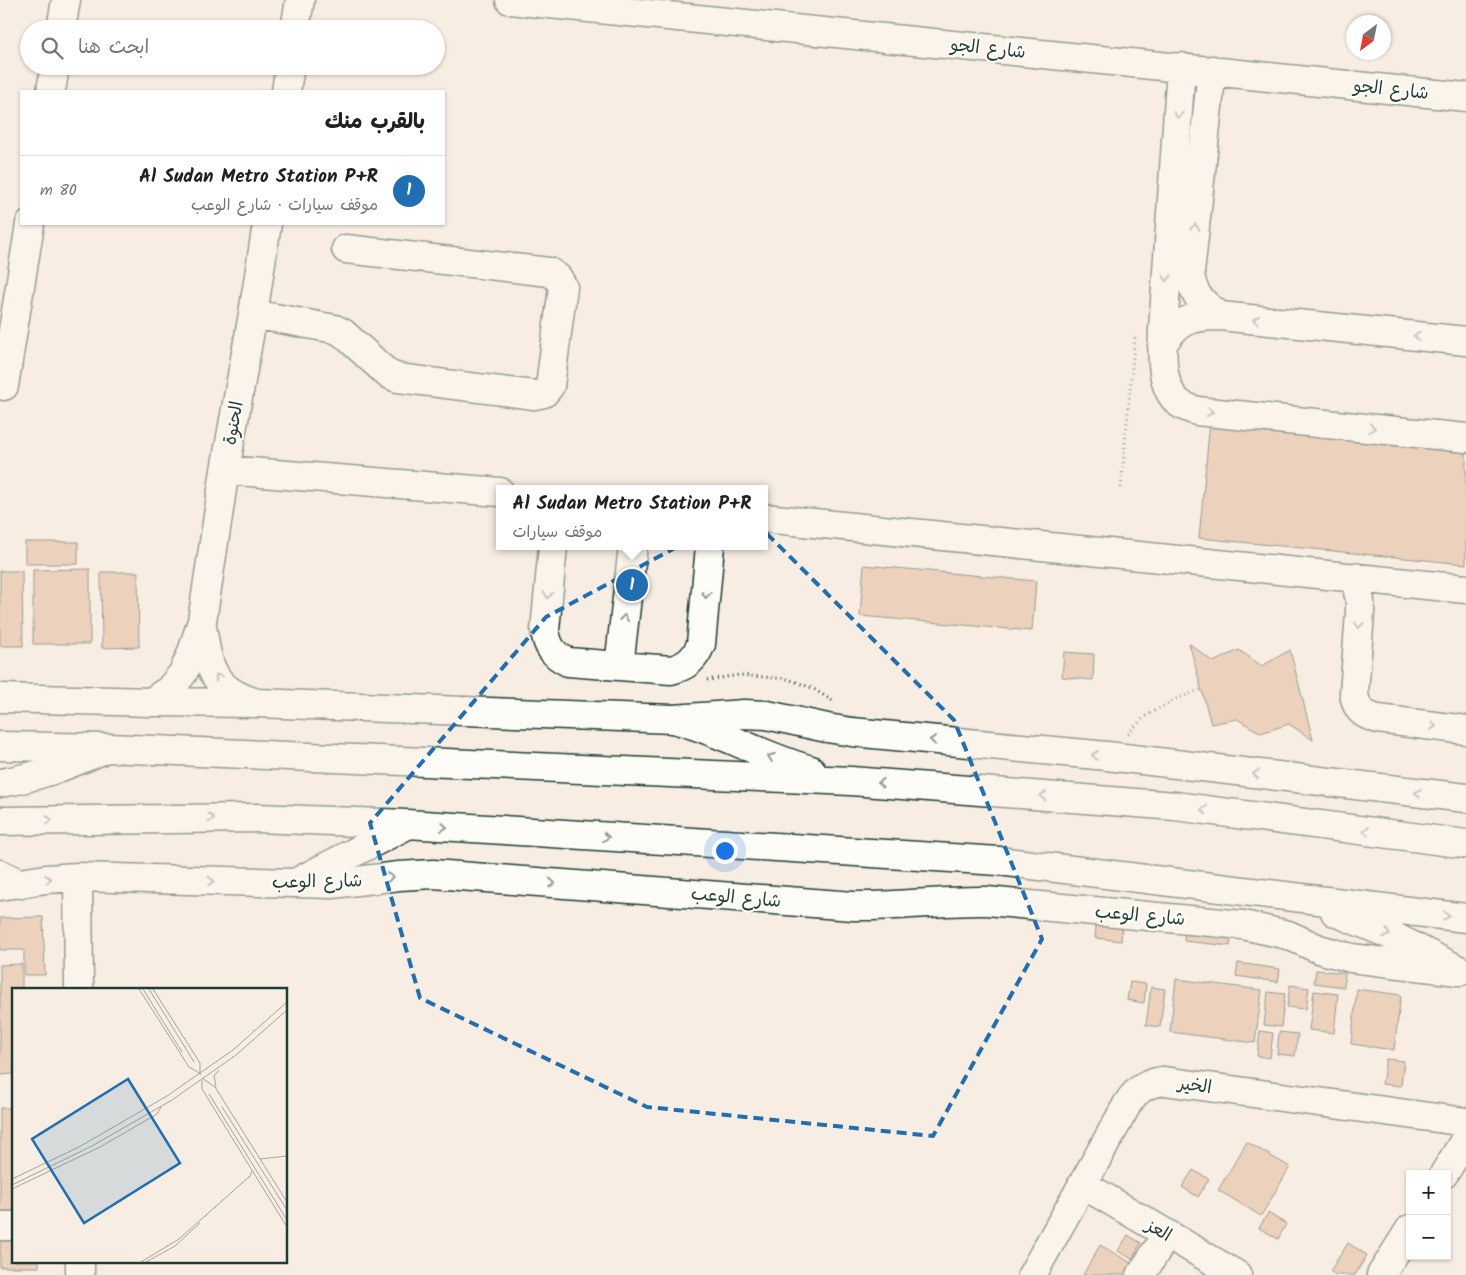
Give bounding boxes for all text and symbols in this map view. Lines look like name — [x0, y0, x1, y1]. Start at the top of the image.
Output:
north arrow — [1346, 15, 1391, 60]
search box — [20, 20, 445, 75]
street label: شارع الجو — [948, 31, 1027, 68]
text: ابحث هنا — [78, 33, 149, 63]
icon: search — [38, 34, 66, 62]
street label: شارع الجو — [1351, 72, 1430, 109]
text: بالقرب منك — [325, 106, 425, 139]
one-way arrow — [1173, 112, 1184, 120]
text: Al Sudan Metro Station P+R — [139, 162, 378, 192]
text: 80 m — [40, 178, 77, 203]
text: 1 — [407, 178, 411, 203]
text: موقف سيارات · شارع الوعب — [191, 193, 378, 218]
one-way arrow — [1189, 223, 1200, 231]
one-way arrow — [1161, 274, 1172, 282]
one-way arrow — [1252, 314, 1260, 325]
one-way arrow — [1413, 331, 1421, 342]
street label: الحنوة — [216, 399, 253, 447]
one-way arrow — [1206, 406, 1214, 417]
one-way arrow — [1368, 422, 1376, 433]
popup — [496, 485, 768, 550]
text: Al Sudan Metro Station P+R — [513, 489, 751, 519]
text: موقف سيارات — [513, 520, 602, 545]
pin: 1 — [616, 566, 648, 604]
one-way arrow — [543, 591, 554, 599]
one-way arrow — [700, 591, 711, 599]
one-way arrow — [618, 613, 629, 621]
one-way arrow — [1353, 622, 1364, 630]
one-way arrow — [215, 674, 223, 683]
one-way arrow — [1429, 720, 1437, 731]
one-way arrow — [929, 734, 937, 745]
one-way arrow — [1090, 750, 1098, 761]
one-way arrow — [767, 753, 776, 763]
one-way arrow — [1252, 769, 1260, 780]
one-way arrow — [876, 778, 884, 789]
one-way arrow — [1413, 788, 1421, 799]
one-way arrow — [1038, 790, 1046, 801]
one-way arrow — [1200, 805, 1209, 815]
one-way arrow — [207, 813, 215, 824]
one-way arrow — [45, 815, 53, 825]
one-way arrow — [440, 821, 448, 832]
one-way arrow — [1361, 826, 1370, 836]
one-way arrow — [602, 831, 610, 842]
your location — [712, 838, 738, 864]
street label: شارع الوعب — [272, 867, 362, 898]
one-way arrow — [386, 872, 394, 883]
one-way arrow — [45, 874, 53, 885]
one-way arrow — [207, 875, 215, 886]
one-way arrow — [548, 877, 556, 888]
street label: شارع الوعب — [690, 880, 782, 917]
street label: شارع الوعب — [1094, 898, 1186, 935]
one-way arrow — [1442, 910, 1450, 921]
one-way arrow — [1382, 928, 1391, 938]
inset map — [12, 988, 288, 1262]
street label: الخير — [1174, 1069, 1214, 1103]
map controls — [1406, 1170, 1451, 1260]
button: + — [1406, 1170, 1451, 1215]
street label: العز — [1138, 1211, 1177, 1250]
button: − — [1406, 1215, 1451, 1260]

